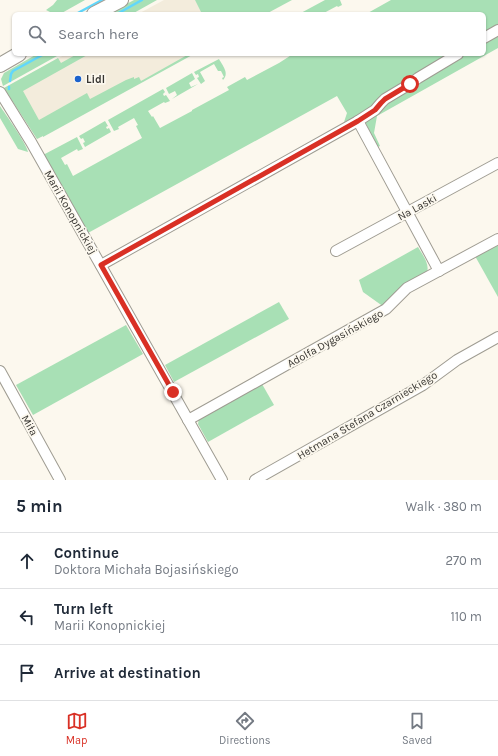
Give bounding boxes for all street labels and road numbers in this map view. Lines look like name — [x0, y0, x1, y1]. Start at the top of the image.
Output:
street label: Marii Konopnickiej — [41, 168, 100, 256]
street label: Na Laski — [395, 191, 439, 223]
street label: Adolfa Dygasińskiego — [285, 307, 386, 370]
street label: Hetmana Stefana Czarnieckiego — [295, 368, 440, 462]
street label: Miła — [19, 413, 41, 438]

